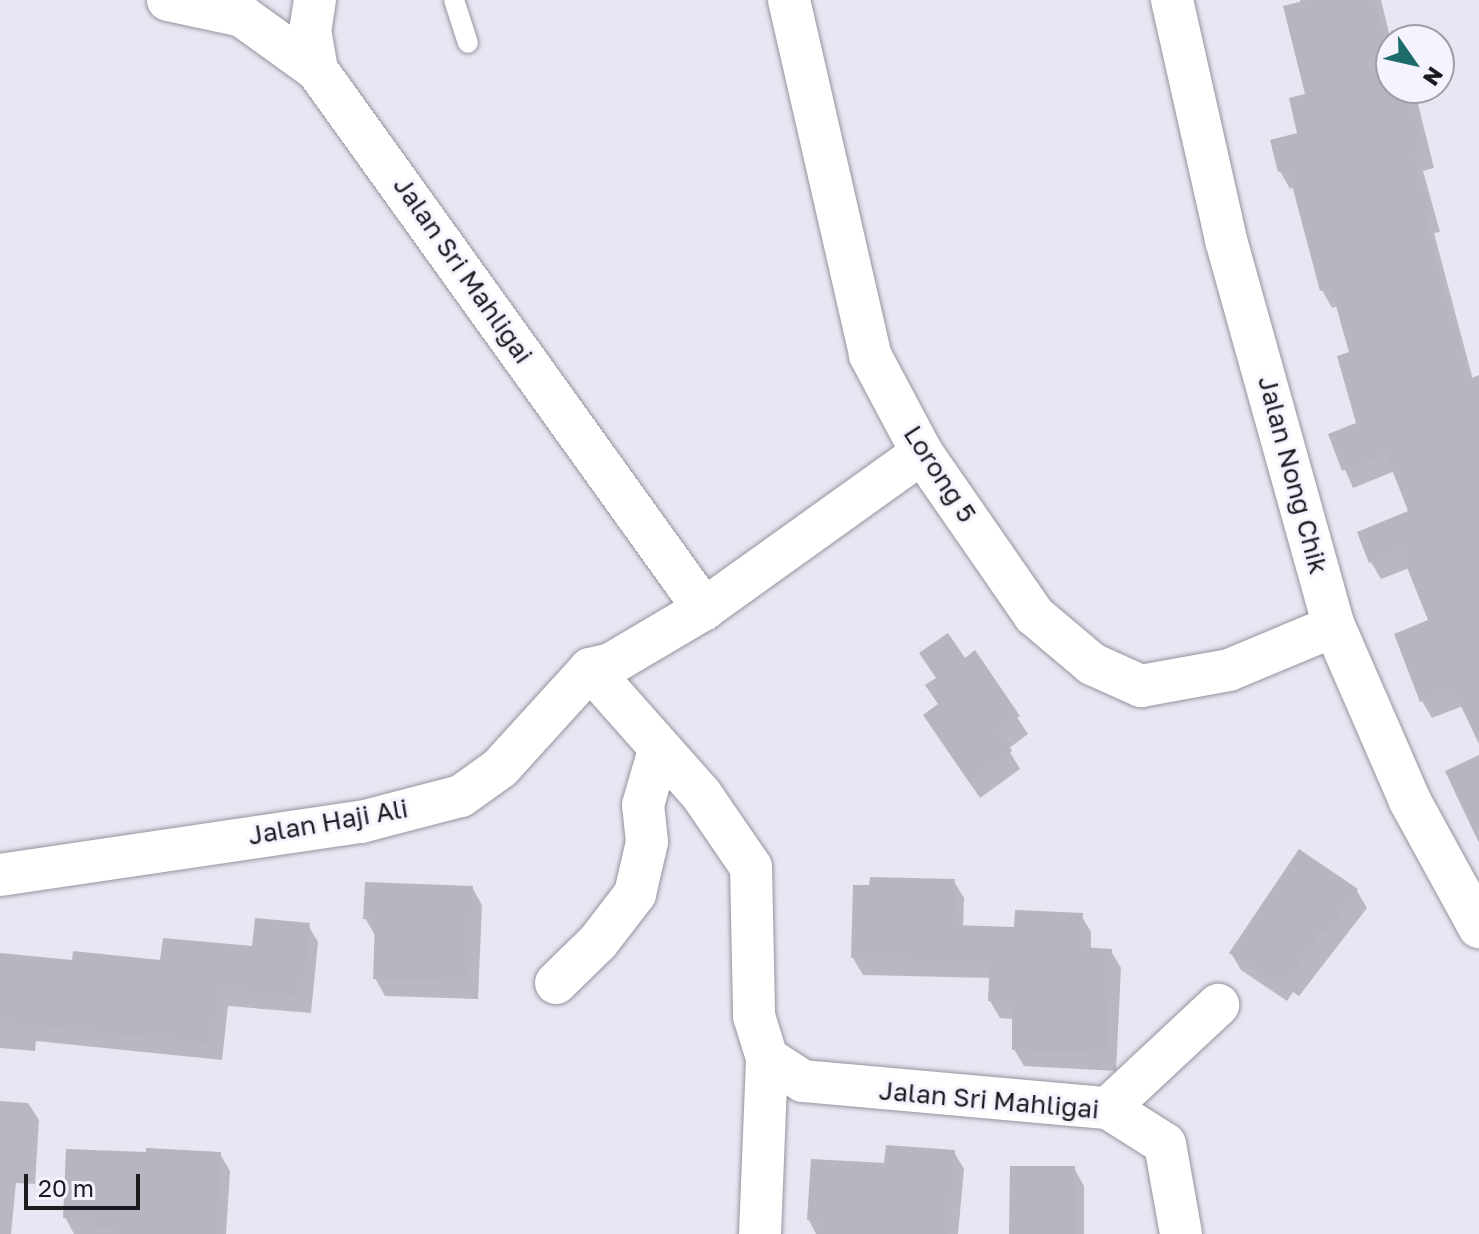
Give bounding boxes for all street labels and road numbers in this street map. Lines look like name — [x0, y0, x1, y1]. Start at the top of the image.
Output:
street label: Jalan Sri Mahligai — [387, 171, 539, 369]
street label: Jalan Nong Chik — [1252, 373, 1334, 577]
street label: Lorong 5 — [897, 420, 983, 528]
street label: Jalan Haji Ali — [246, 793, 410, 851]
street label: Jalan Sri Mahligai — [878, 1075, 1100, 1125]

